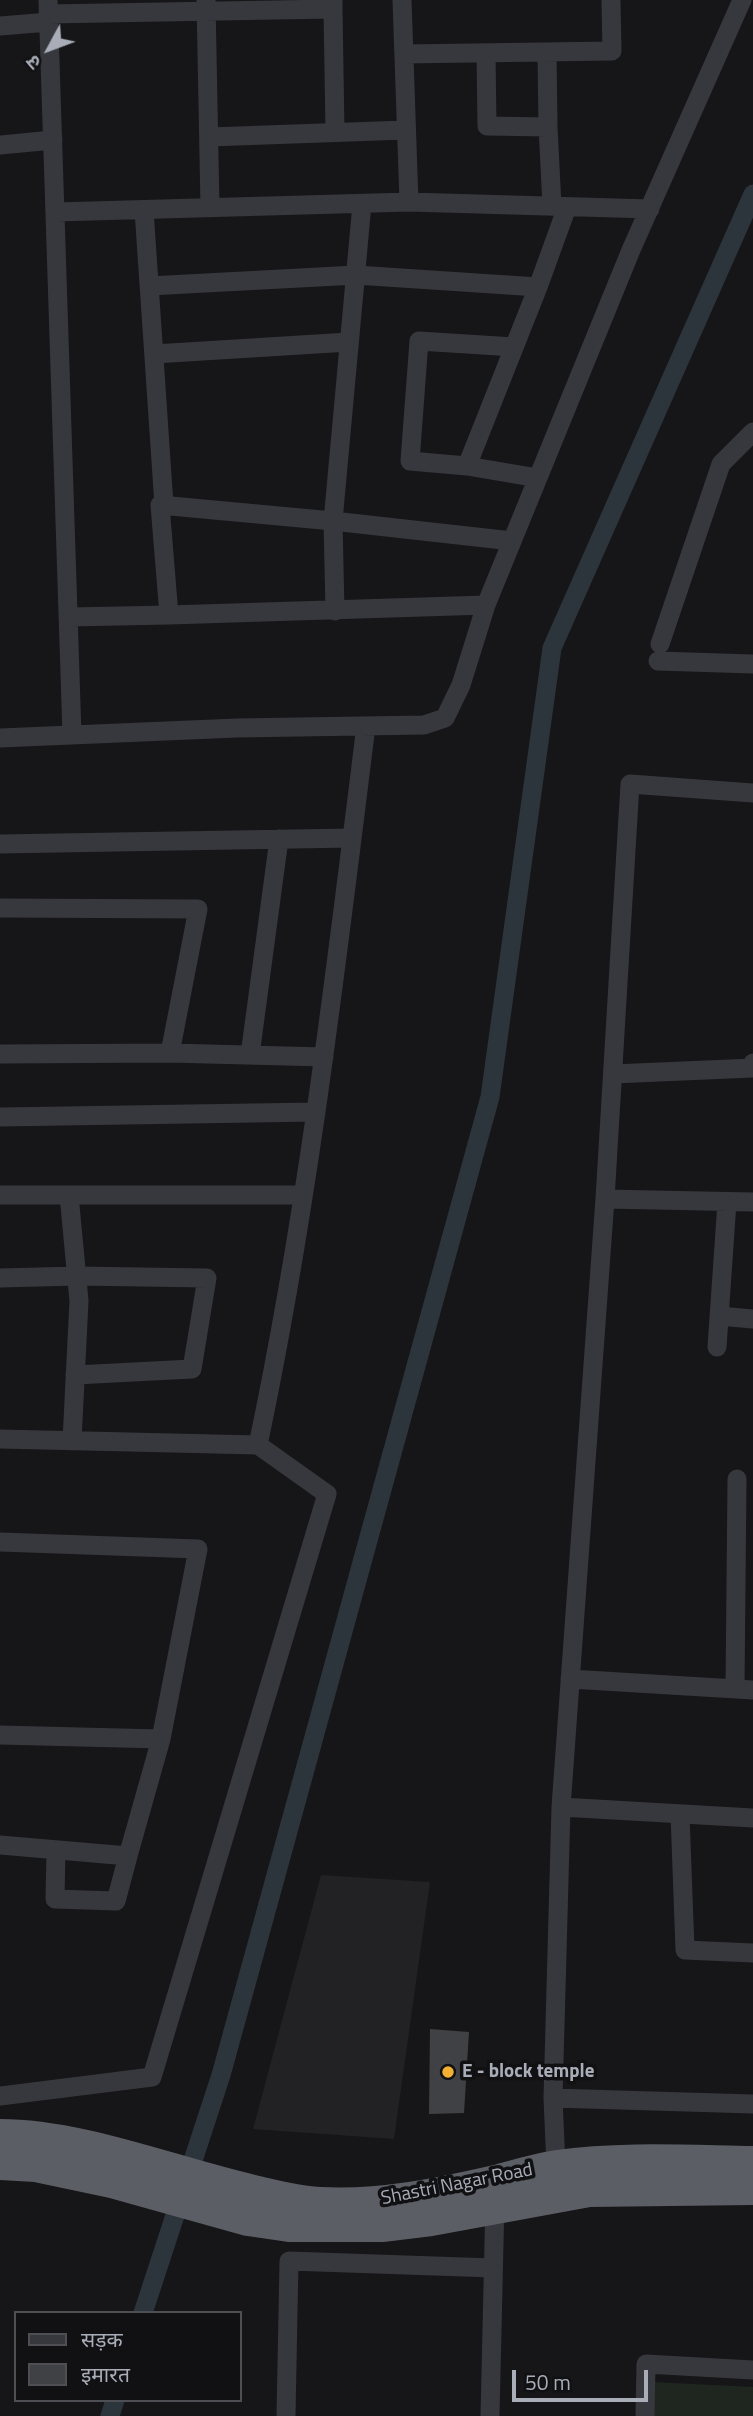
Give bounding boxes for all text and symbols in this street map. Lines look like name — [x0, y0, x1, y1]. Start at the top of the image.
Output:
north arrow — [14, 14, 84, 84]
text: उ — [18, 49, 47, 77]
place label: E - block temple — [462, 2061, 594, 2083]
marker: E - block temple — [440, 2064, 456, 2080]
street label: Shastri Nagar Road — [379, 2159, 535, 2211]
legend — [14, 2311, 242, 2402]
text: सड़क — [81, 2323, 123, 2355]
scale bar — [515, 2356, 652, 2400]
text: इमारत — [81, 2358, 130, 2390]
text: 50 m — [525, 2366, 571, 2398]

